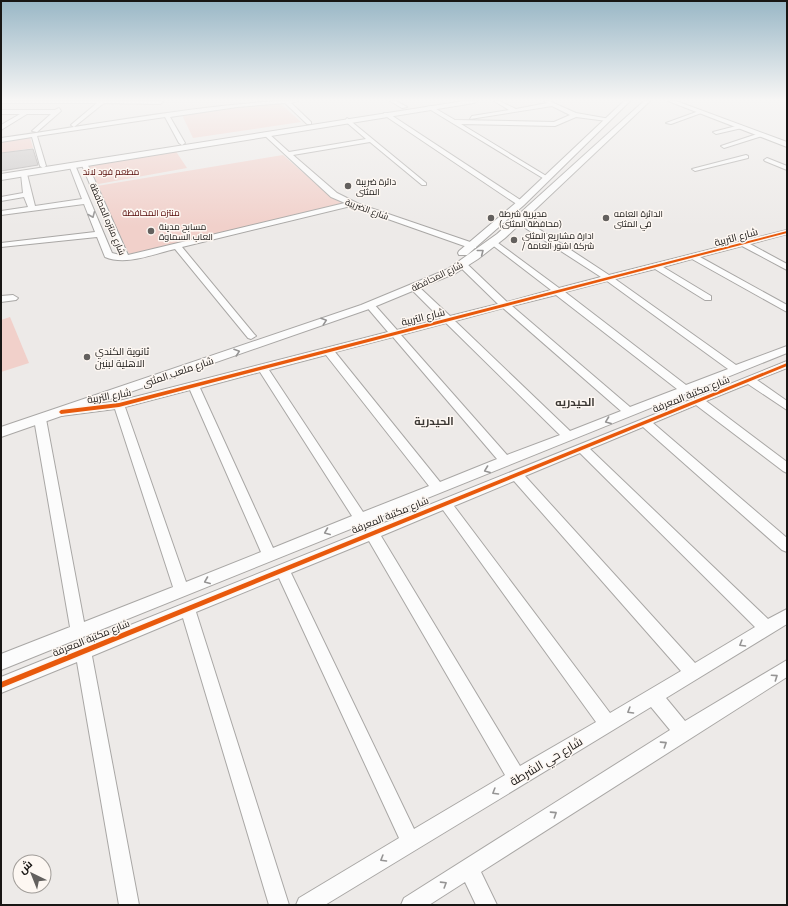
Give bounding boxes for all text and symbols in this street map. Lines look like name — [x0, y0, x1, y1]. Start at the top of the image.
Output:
park label: مطعم فود لاند — [83, 166, 139, 178]
place label: دائرة ضريبة المثنى — [356, 176, 396, 197]
street label: شارع منتزه المحافظة — [87, 181, 128, 257]
marker: دائرة ضريبة المثنى — [343, 181, 353, 191]
street label: شارع الضريبة — [343, 196, 390, 223]
park label: منتزه المحافظة — [122, 207, 180, 218]
place label: مديرية شرطة (محافظة المثنى) — [499, 208, 562, 229]
place label: الدائرة العامه في المثنى — [614, 208, 663, 231]
one-way arrow — [87, 211, 95, 218]
marker: مديرية شرطة (محافظة المثنى) — [486, 213, 496, 223]
marker: الدائرة العامه في المثنى — [601, 213, 611, 223]
place label: مسابح مدينة العاب السماوة — [159, 221, 213, 242]
street label: شارع التربية — [713, 225, 759, 249]
marker: مسابح مدينة العاب السماوة — [146, 226, 156, 236]
place label: ادارة مشاريع المثنى / شركة اشور العامة — [522, 230, 594, 251]
marker: ادارة مشاريع المثنى / شركة اشور العامة — [509, 235, 519, 245]
one-way arrow — [477, 250, 484, 257]
street label: شارع المحافظة — [409, 259, 465, 294]
street label: شارع التربية — [400, 305, 446, 329]
one-way arrow — [321, 318, 328, 326]
place label: ثانوية الكندي الاهلية لبنين — [95, 345, 149, 370]
one-way arrow — [233, 348, 240, 356]
marker: ثانوية الكندي الاهلية لبنين — [82, 352, 92, 362]
street label: شارع ملعب المثنى — [141, 354, 215, 390]
street label: شارع مكتبة المعرفة — [650, 373, 732, 415]
street label: شارع التربية — [86, 386, 132, 406]
district label: الحيدريه — [555, 395, 595, 409]
district label: الحيدرية — [414, 414, 454, 428]
one-way arrow — [604, 416, 611, 424]
one-way arrow — [484, 465, 491, 473]
street label: شارع مكتبة المعرفة — [349, 494, 431, 536]
one-way arrow — [324, 527, 331, 535]
one-way arrow — [203, 576, 210, 584]
street label: شارع مكتبة المعرفة — [50, 617, 132, 659]
one-way arrow — [739, 639, 746, 646]
one-way arrow — [770, 675, 777, 682]
one-way arrow — [627, 706, 634, 713]
street label: شارع حي الشرطة — [507, 733, 587, 791]
one-way arrow — [659, 742, 666, 749]
one-way arrow — [492, 787, 499, 794]
one-way arrow — [550, 812, 557, 819]
north arrow — [12, 854, 52, 894]
one-way arrow — [380, 854, 387, 861]
text: ش — [15, 857, 35, 877]
one-way arrow — [440, 882, 447, 889]

